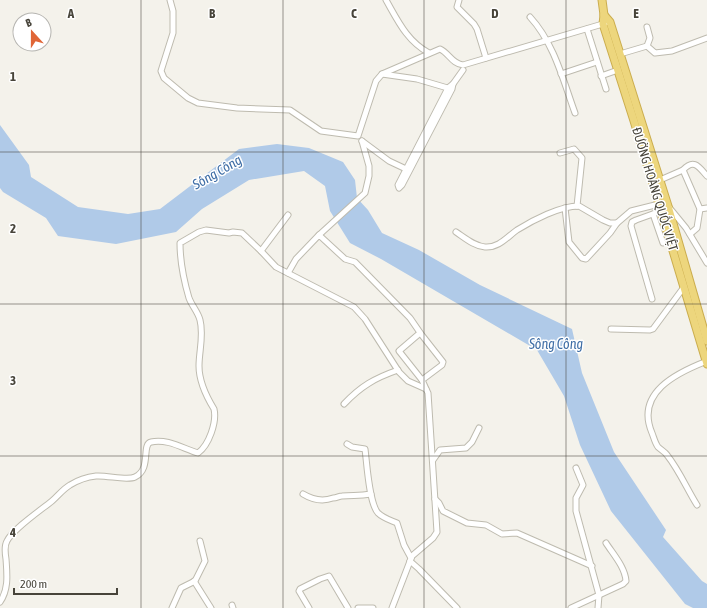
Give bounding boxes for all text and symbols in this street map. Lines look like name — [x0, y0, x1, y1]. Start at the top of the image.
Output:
text: A — [67, 6, 75, 21]
text: B — [209, 6, 216, 21]
text: C — [351, 6, 357, 21]
text: D — [491, 6, 499, 21]
text: E — [633, 6, 639, 21]
north arrow — [12, 12, 52, 52]
text: B — [24, 16, 34, 29]
text: 1 — [10, 69, 16, 84]
street label: ĐƯỜNG HOÀNG QUỐC VIỆT — [629, 125, 683, 253]
water label: Sông Công — [189, 152, 244, 193]
text: 2 — [10, 221, 16, 236]
water label: Sông Công — [528, 336, 583, 352]
text: 3 — [10, 373, 16, 388]
text: 4 — [9, 525, 16, 540]
scale bar — [14, 570, 117, 596]
text: 200 m — [20, 577, 47, 591]

